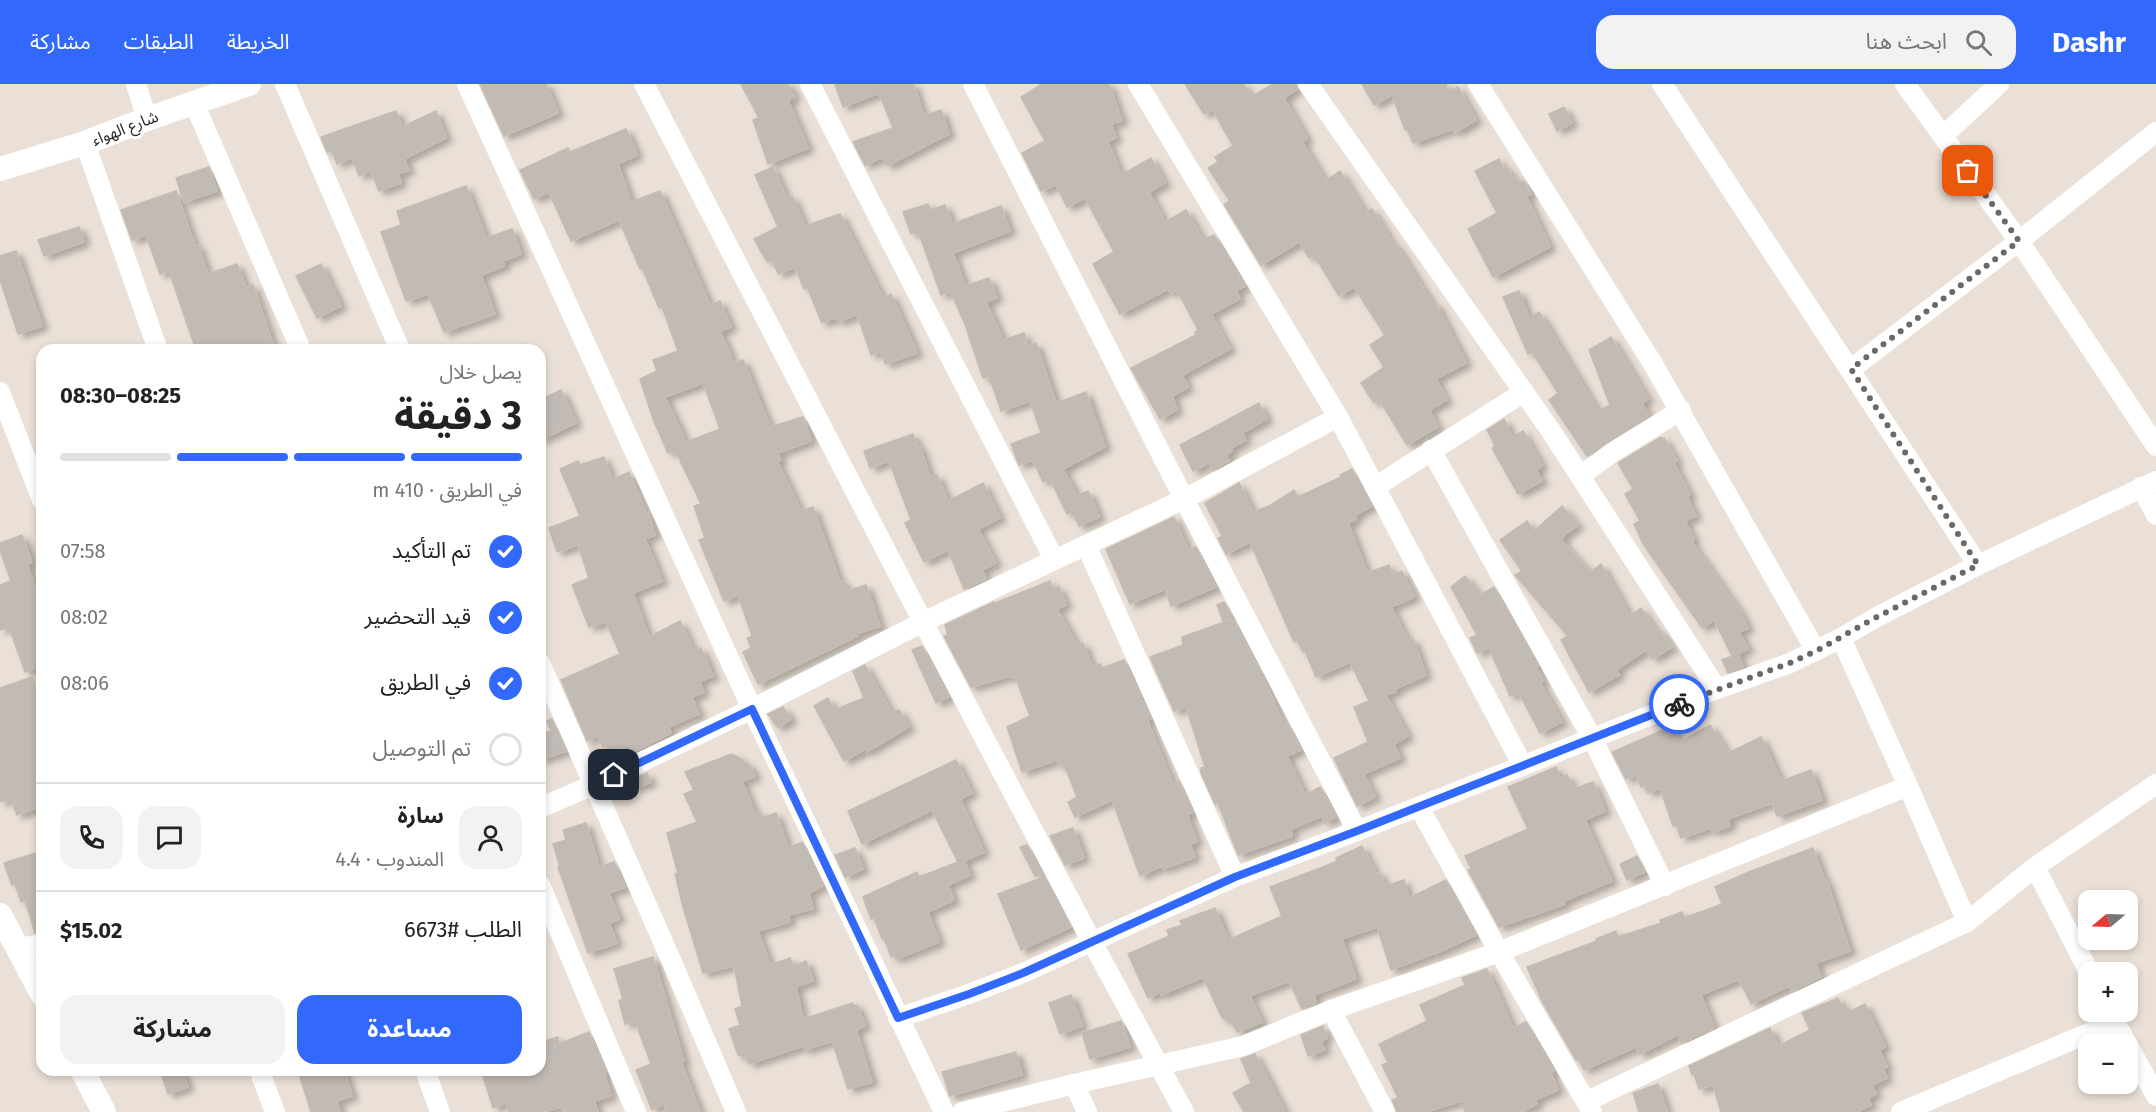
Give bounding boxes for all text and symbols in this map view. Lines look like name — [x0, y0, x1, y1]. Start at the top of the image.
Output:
search box — [1596, 15, 2016, 69]
icon: search — [1962, 26, 1995, 59]
text: Dashr — [2052, 26, 2126, 59]
text: ابحث هنا — [1865, 28, 1947, 55]
text: مشاركة — [30, 29, 91, 55]
text: الطبقات — [124, 29, 194, 55]
text: الخريطة — [227, 29, 290, 55]
street label: شارع الهواء — [89, 107, 162, 152]
pin — [1942, 145, 1993, 196]
icon: bag — [1951, 154, 1984, 187]
text: يصل خلال — [439, 360, 522, 384]
text: 08:25–08:30 — [60, 382, 181, 409]
text: 3 دقيقة — [394, 393, 522, 439]
text: في الطريق · 410 m — [372, 478, 522, 502]
icon: check — [489, 535, 522, 568]
text: تم التأكيد — [392, 537, 471, 564]
text: 07:58 — [60, 539, 106, 563]
icon: check — [489, 601, 522, 634]
text: قيد التحضير — [364, 603, 471, 630]
text: 08:02 — [60, 605, 108, 629]
icon: check — [489, 667, 522, 700]
text: في الطريق — [380, 669, 471, 696]
text: 08:06 — [60, 671, 109, 695]
courier — [1649, 674, 1709, 734]
icon: bike — [1663, 688, 1696, 721]
text: تم التوصيل — [373, 735, 471, 762]
pin — [588, 749, 639, 800]
icon: home — [597, 758, 630, 791]
text: سارة — [398, 802, 444, 829]
button: phone — [60, 806, 123, 869]
button: chat — [138, 806, 201, 869]
button: person — [459, 806, 522, 869]
text: المندوب · 4.4 — [335, 847, 444, 871]
north arrow — [2078, 890, 2138, 950]
map controls — [2078, 890, 2138, 1094]
text: الطلب #6673 — [404, 916, 522, 943]
text: $15.02 — [60, 917, 122, 944]
button: + — [2078, 962, 2138, 1022]
button: مشاركة — [60, 995, 285, 1064]
button: مساعدة — [297, 995, 522, 1064]
button: − — [2078, 1034, 2138, 1094]

